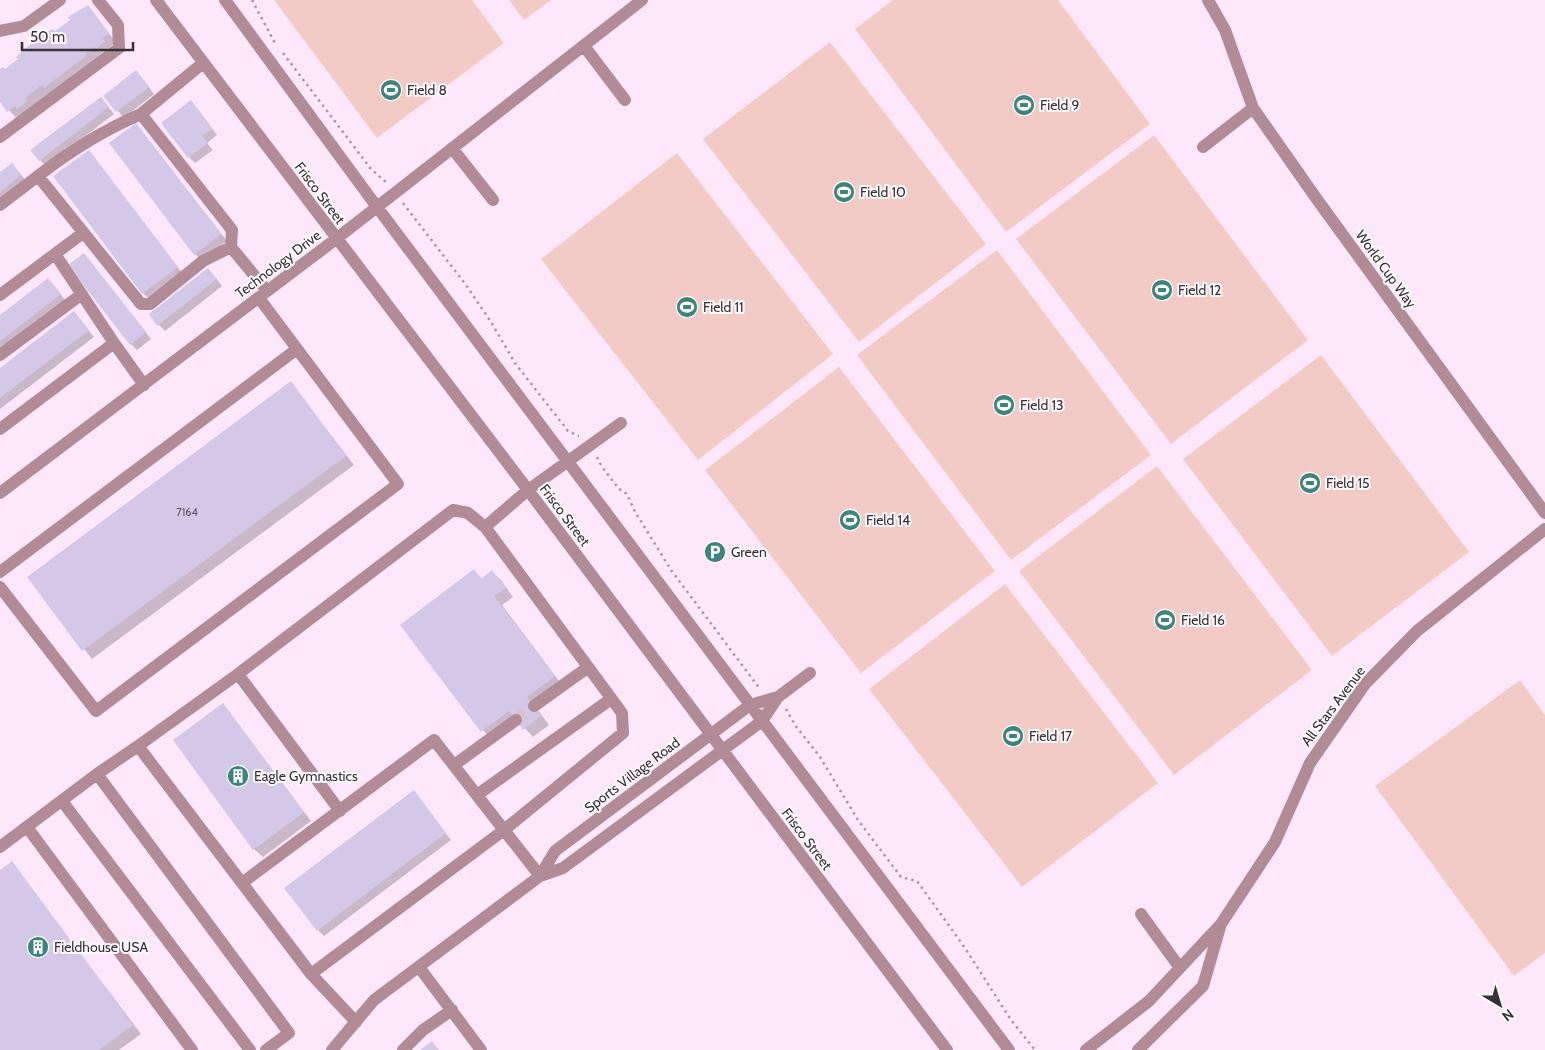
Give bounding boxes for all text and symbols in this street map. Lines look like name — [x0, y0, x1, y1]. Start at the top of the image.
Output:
scale bar — [22, 20, 134, 52]
text: 50 m — [30, 28, 65, 46]
sports icon: Field 8 — [379, 78, 403, 102]
place label: Field 8 — [407, 81, 447, 99]
sports icon: Field 9 — [1012, 93, 1036, 117]
place label: Field 9 — [1040, 96, 1080, 114]
street label: Frisco Street — [291, 158, 349, 228]
sports icon: Field 10 — [832, 180, 856, 204]
place label: Field 10 — [860, 183, 906, 201]
street label: Technology Drive — [232, 226, 324, 302]
street label: World Cup Way — [1352, 227, 1420, 311]
sports icon: Field 12 — [1150, 278, 1174, 302]
place label: Field 12 — [1178, 281, 1221, 299]
sports icon: Field 11 — [675, 295, 699, 319]
place label: Field 11 — [703, 298, 744, 316]
sports icon: Field 13 — [992, 393, 1016, 417]
place label: Field 13 — [1020, 396, 1064, 414]
sports icon: Field 15 — [1298, 471, 1322, 495]
place label: Field 15 — [1326, 474, 1370, 492]
street label: Frisco Street — [536, 480, 594, 550]
house number: 7164 — [176, 505, 199, 519]
sports icon: Field 14 — [838, 508, 862, 532]
place label: Field 14 — [866, 511, 910, 529]
parking icon: Green — [703, 540, 727, 564]
place label: Green — [731, 543, 767, 561]
sports icon: Field 16 — [1153, 608, 1177, 632]
place label: Field 16 — [1181, 611, 1225, 629]
street label: All Stars Avenue — [1297, 662, 1369, 750]
sports icon: Field 17 — [1001, 724, 1025, 748]
place label: Field 17 — [1029, 727, 1072, 745]
street label: Sports Village Road — [581, 733, 683, 817]
building icon: Eagle Gymnastics — [226, 764, 250, 788]
place label: Eagle Gymnastics — [254, 767, 358, 785]
street label: Frisco Street — [778, 804, 836, 874]
building icon: Fieldhouse USA — [26, 935, 50, 959]
place label: Fieldhouse USA — [54, 938, 148, 956]
north arrow — [1475, 980, 1525, 1030]
text: N — [1499, 1005, 1517, 1025]

